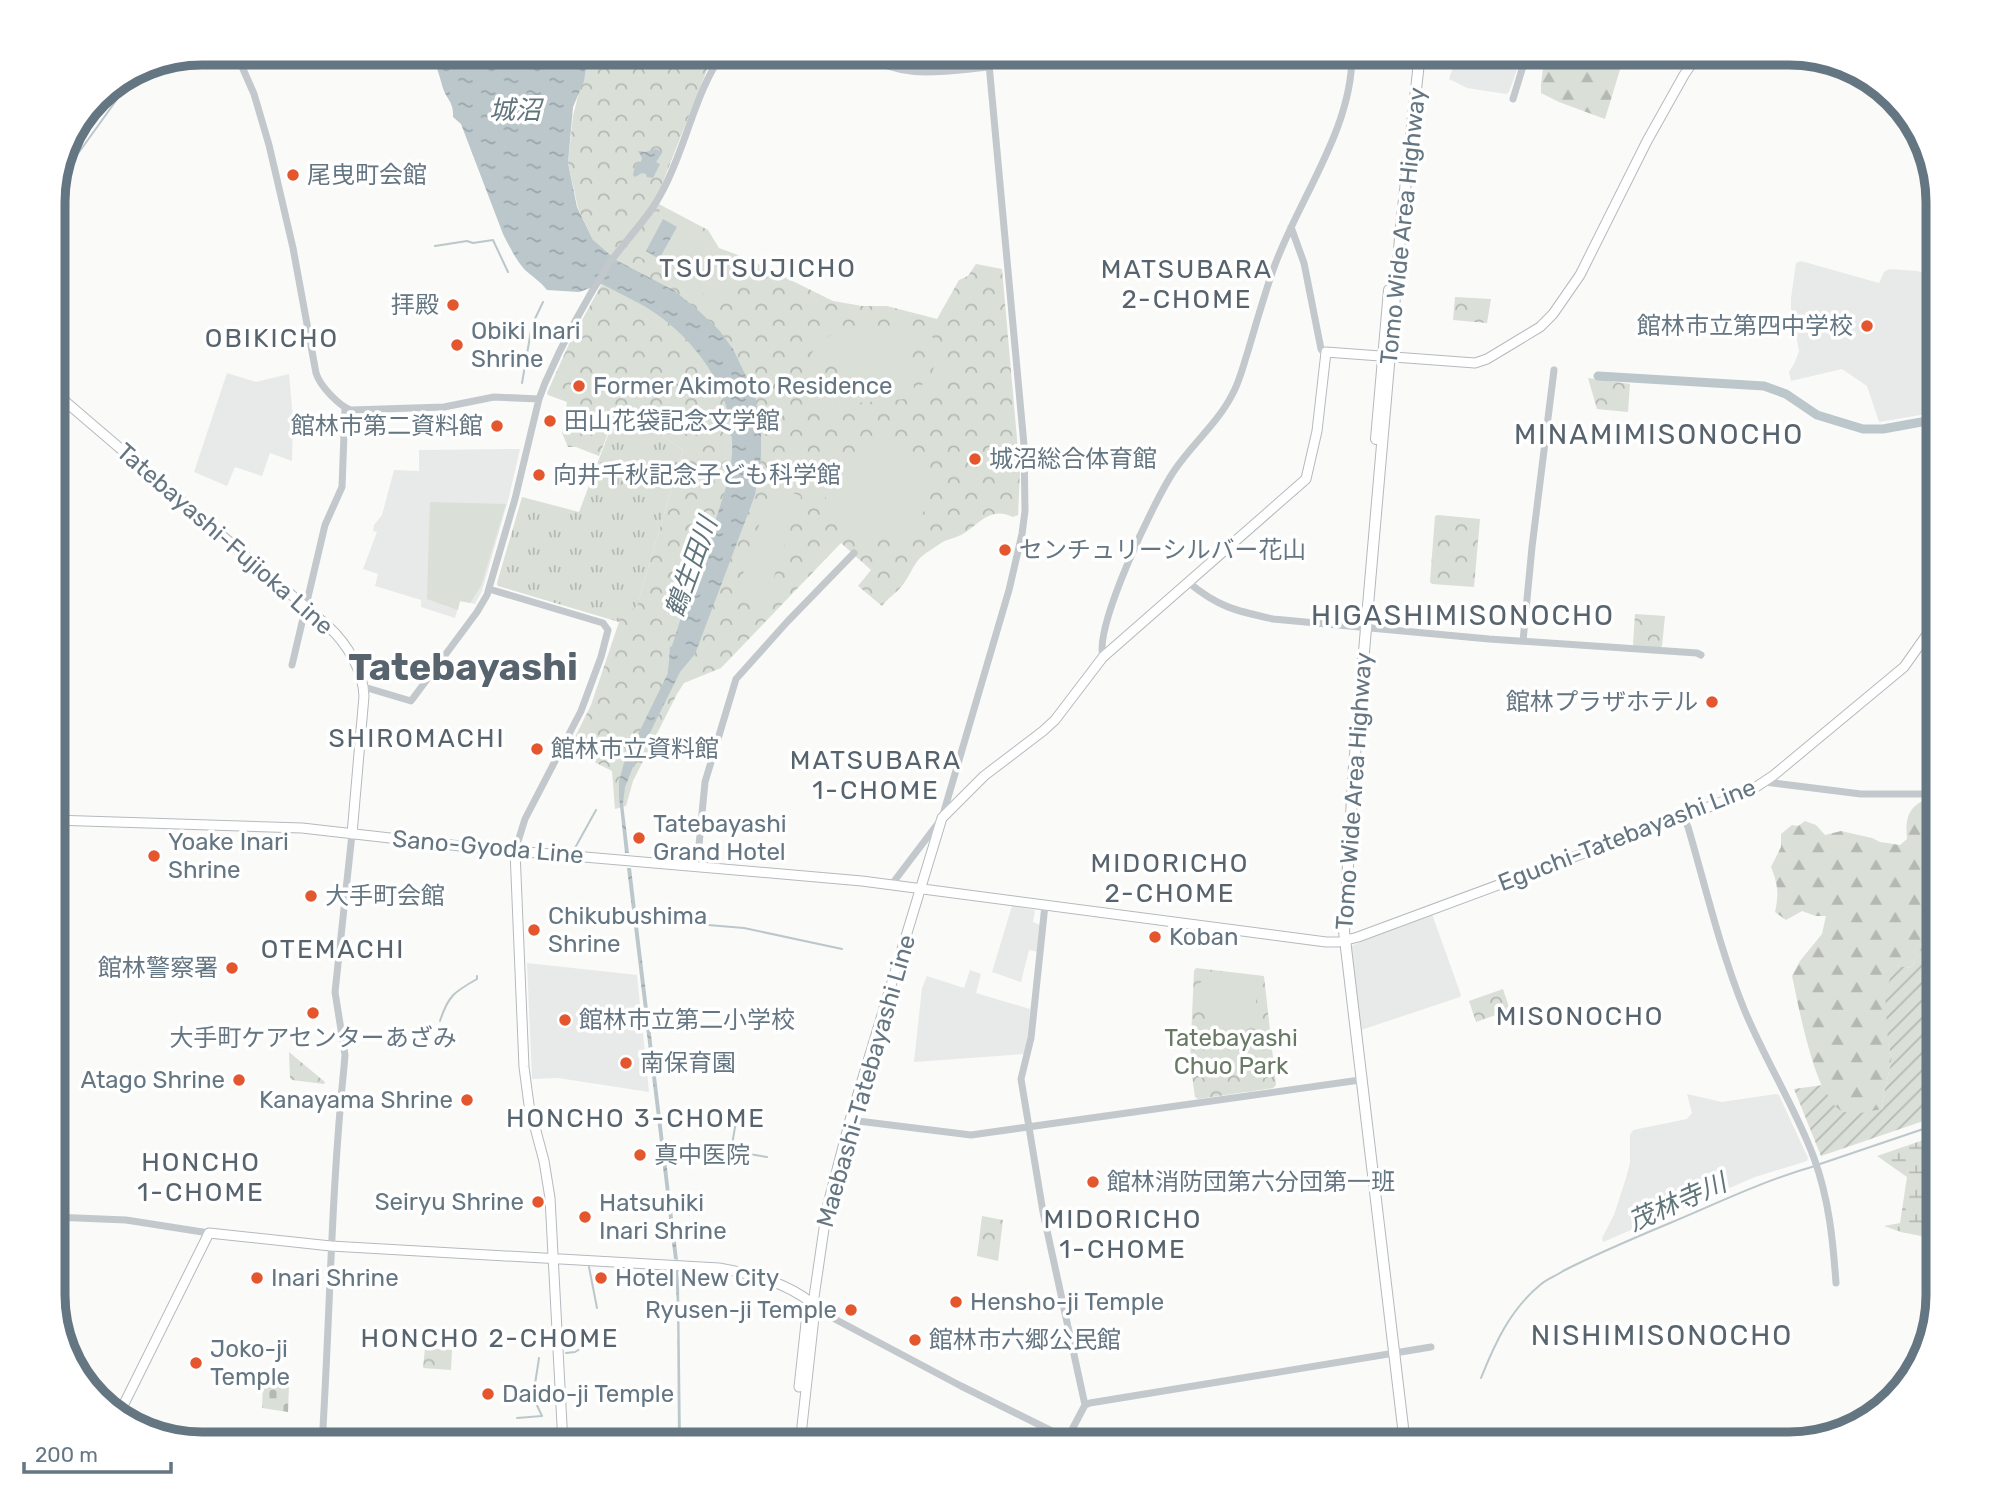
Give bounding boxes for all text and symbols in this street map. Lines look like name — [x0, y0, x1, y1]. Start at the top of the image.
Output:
street label: Tomo Wide Area Highway — [1375, 86, 1431, 366]
water label: 城沼 — [489, 95, 545, 126]
place label: 尾曳町会館 — [307, 161, 427, 189]
marker: 尾曳町会館 — [285, 167, 301, 183]
district label: TSUTSUJICHO — [659, 253, 857, 284]
district label: MATSUBARA 2-CHOME — [1101, 254, 1273, 315]
place label: 拝殿 — [391, 291, 439, 319]
marker: 拝殿 — [445, 297, 461, 313]
place label: 館林市立第四中学校 — [1637, 312, 1853, 340]
place label: Obiki Inari Shrine — [471, 317, 581, 373]
marker: 館林市立第四中学校 — [1859, 318, 1875, 334]
district label: OBIKICHO — [205, 323, 339, 354]
marker: Obiki Inari Shrine — [449, 337, 465, 353]
place label: Former Akimoto Residence — [593, 372, 893, 400]
marker: Former Akimoto Residence — [571, 378, 587, 394]
place label: 田山花袋記念文学館 — [564, 407, 780, 435]
place label: 館林市第二資料館 — [291, 412, 483, 440]
marker: 田山花袋記念文学館 — [542, 413, 558, 429]
marker: 館林市第二資料館 — [489, 418, 505, 434]
district label: MINAMIMISONOCHO — [1514, 418, 1804, 451]
street label: Tatebayashi-Fujioka Line — [111, 437, 339, 641]
place label: 城沼総合体育館 — [989, 445, 1157, 473]
marker: 城沼総合体育館 — [967, 451, 983, 467]
place label: 向井千秋記念子ども科学館 — [553, 461, 841, 489]
marker: 向井千秋記念子ども科学館 — [531, 467, 547, 483]
water label: 鶴生田川 — [659, 510, 725, 621]
place label: センチュリーシルバー花山 — [1019, 536, 1307, 564]
marker: センチュリーシルバー花山 — [997, 542, 1013, 558]
district label: HIGASHIMISONOCHO — [1311, 599, 1615, 632]
district label: Tatebayashi — [348, 644, 578, 690]
street label: Tomo Wide Area Highway — [1330, 651, 1378, 931]
place label: 館林プラザホテル — [1506, 688, 1698, 716]
marker: 館林プラザホテル — [1704, 694, 1720, 710]
district label: SHIROMACHI — [328, 723, 506, 754]
place label: 館林市立資料館 — [551, 735, 719, 763]
marker: 館林市立資料館 — [529, 741, 545, 757]
district label: MATSUBARA 1-CHOME — [790, 745, 962, 806]
street label: Eguchi-Tatebayashi Line — [1494, 773, 1760, 897]
place label: Tatebayashi Grand Hotel — [653, 810, 787, 866]
street label: Sano-Gyoda Line — [391, 825, 585, 869]
place label: Yoake Inari Shrine — [168, 828, 289, 884]
marker: Tatebayashi Grand Hotel — [631, 830, 647, 846]
marker: Yoake Inari Shrine — [146, 848, 162, 864]
district label: MIDORICHO 2-CHOME — [1091, 848, 1249, 909]
place label: 大手町会館 — [325, 882, 445, 910]
marker: 大手町会館 — [303, 888, 319, 904]
place label: Chikubushima Shrine — [548, 902, 707, 958]
marker: Chikubushima Shrine — [526, 922, 542, 938]
place label: Koban — [1169, 923, 1239, 951]
marker: Koban — [1147, 929, 1163, 945]
street label: Maebashi-Tatebayashi Line — [811, 932, 921, 1230]
district label: OTEMACHI — [261, 934, 405, 965]
place label: 館林警察署 — [98, 954, 218, 982]
marker: 館林警察署 — [224, 960, 240, 976]
district label: MISONOCHO — [1496, 1001, 1664, 1032]
marker: 大手町ケアセンターあざみ — [305, 1005, 321, 1021]
place label: 館林市立第二小学校 — [579, 1006, 795, 1034]
marker: 館林市立第二小学校 — [557, 1012, 573, 1028]
place label: 大手町ケアセンターあざみ — [169, 1024, 457, 1052]
park label: Tatebayashi Chuo Park — [1164, 1024, 1298, 1080]
place label: 南保育園 — [640, 1049, 736, 1077]
marker: 南保育園 — [618, 1055, 634, 1071]
place label: Atago Shrine — [80, 1066, 225, 1094]
marker: Atago Shrine — [231, 1072, 247, 1088]
place label: Kanayama Shrine — [259, 1086, 453, 1114]
marker: Kanayama Shrine — [459, 1092, 475, 1108]
district label: HONCHO 3-CHOME — [506, 1103, 766, 1134]
place label: 真中医院 — [654, 1141, 750, 1169]
district label: HONCHO 1-CHOME — [137, 1147, 265, 1208]
marker: 真中医院 — [632, 1147, 648, 1163]
water label: 茂林寺川 — [1623, 1166, 1734, 1238]
place label: 館林消防団第六分団第一班 — [1107, 1168, 1395, 1196]
marker: 館林消防団第六分団第一班 — [1085, 1174, 1101, 1190]
place label: Seiryu Shrine — [375, 1188, 524, 1216]
place label: Hatsuhiki Inari Shrine — [599, 1189, 727, 1245]
marker: Seiryu Shrine — [530, 1194, 546, 1210]
district label: MIDORICHO 1-CHOME — [1044, 1204, 1202, 1265]
marker: Hatsuhiki Inari Shrine — [577, 1209, 593, 1225]
place label: Inari Shrine — [271, 1264, 399, 1292]
place label: Hotel New City — [615, 1264, 779, 1292]
marker: Inari Shrine — [249, 1270, 265, 1286]
marker: Hotel New City — [593, 1270, 609, 1286]
place label: Hensho-ji Temple — [970, 1288, 1164, 1316]
marker: Hensho-ji Temple — [948, 1294, 964, 1310]
place label: Ryusen-ji Temple — [645, 1296, 837, 1324]
marker: Ryusen-ji Temple — [843, 1302, 859, 1318]
district label: NISHIMISONOCHO — [1531, 1319, 1793, 1352]
district label: HONCHO 2-CHOME — [360, 1323, 620, 1354]
place label: 館林市六郷公民館 — [929, 1326, 1121, 1354]
marker: 館林市六郷公民館 — [907, 1332, 923, 1348]
place label: Joko-ji Temple — [210, 1335, 290, 1391]
marker: Joko-ji Temple — [188, 1355, 204, 1371]
place label: Daido-ji Temple — [502, 1380, 674, 1408]
marker: Daido-ji Temple — [480, 1386, 496, 1402]
scale bar — [24, 1430, 172, 1474]
text: 200 m — [35, 1442, 98, 1467]

